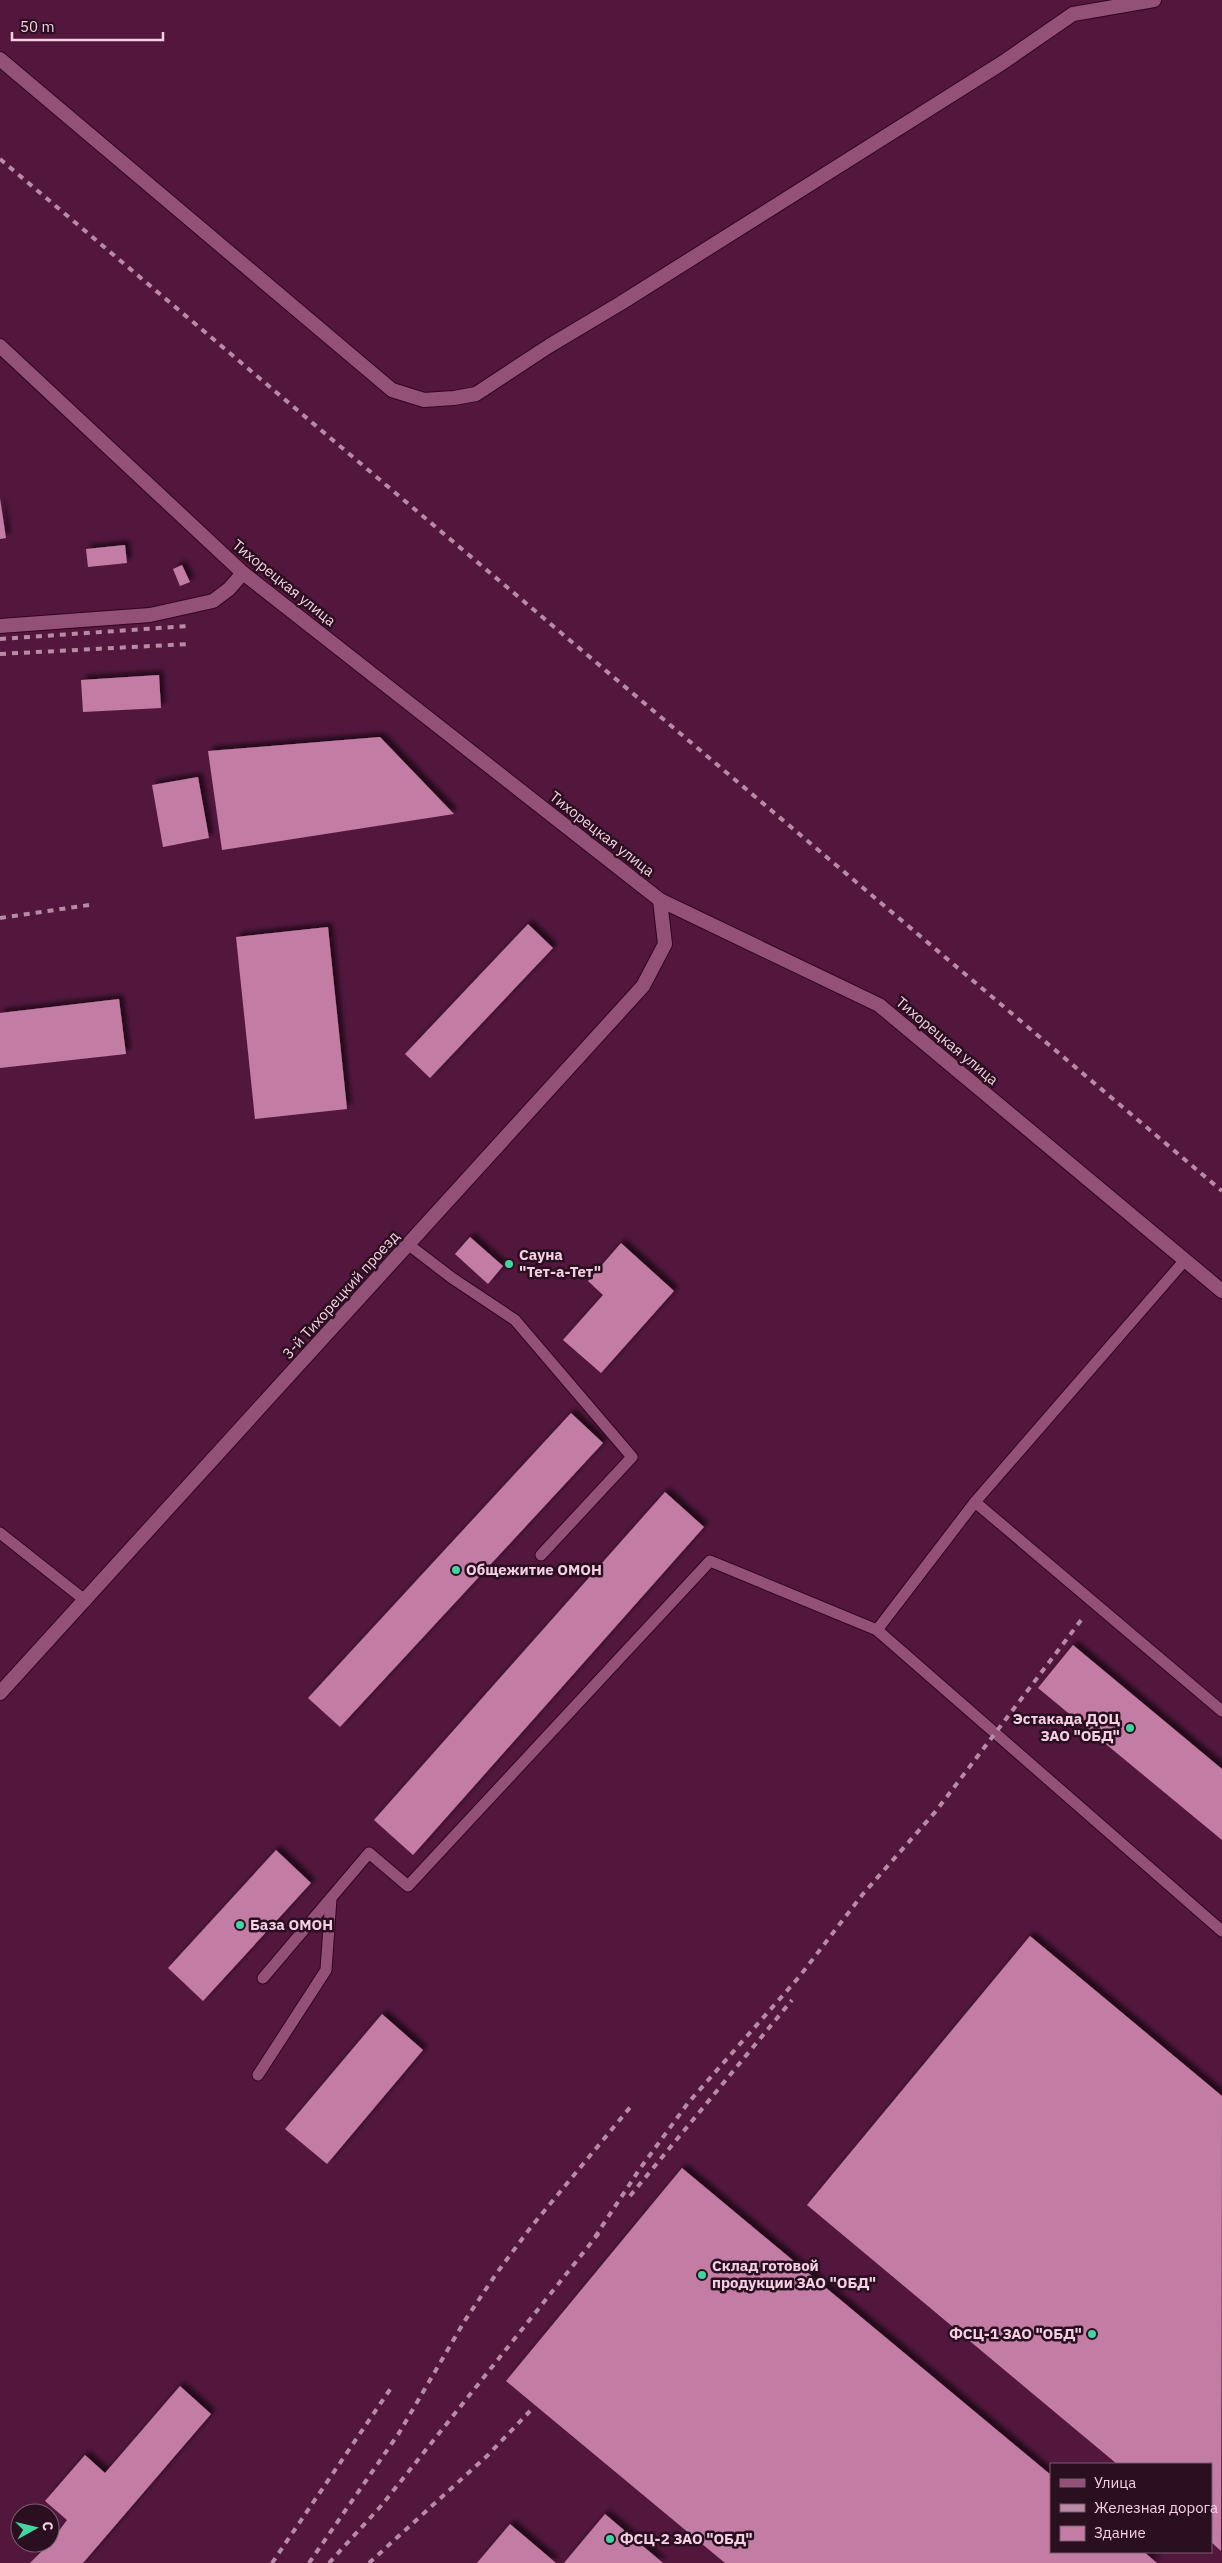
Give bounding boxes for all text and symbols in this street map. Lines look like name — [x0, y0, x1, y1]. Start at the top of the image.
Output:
scale bar — [12, 10, 164, 42]
text: 50 m — [20, 17, 55, 36]
street label: Тихорецкая улица — [229, 535, 340, 630]
street label: Тихорецкая улица — [546, 787, 658, 880]
street label: Тихорецкая улица — [892, 992, 1002, 1089]
street label: 3-й Тихорецкий проезд — [278, 1227, 403, 1363]
place label: Сауна "Тет-а-Тет" — [519, 1245, 601, 1281]
marker: Сауна "Тет-а-Тет" — [503, 1258, 515, 1270]
place label: Общежитие ОМОН — [466, 1560, 602, 1579]
marker: Общежитие ОМОН — [450, 1564, 462, 1576]
place label: Эстакада ДОЦ ЗАО "ОБД" — [1013, 1709, 1120, 1745]
marker: Эстакада ДОЦ ЗАО "ОБД" — [1124, 1722, 1136, 1734]
place label: База ОМОН — [250, 1915, 333, 1934]
marker: База ОМОН — [234, 1919, 246, 1931]
place label: Склад готовой продукции ЗАО "ОБД" — [712, 2256, 876, 2292]
marker: Склад готовой продукции ЗАО "ОБД" — [696, 2269, 708, 2281]
place label: ФСЦ-1 ЗАО "ОБД" — [949, 2324, 1082, 2343]
marker: ФСЦ-1 ЗАО "ОБД" — [1086, 2328, 1098, 2340]
legend — [1050, 2463, 1212, 2553]
text: Улица — [1094, 2473, 1136, 2492]
text: Железная дорога — [1094, 2498, 1218, 2517]
north arrow — [10, 2503, 60, 2553]
text: С — [38, 2520, 57, 2532]
text: Здание — [1094, 2523, 1146, 2542]
place label: ФСЦ-2 ЗАО "ОБД" — [620, 2529, 753, 2548]
marker: ФСЦ-2 ЗАО "ОБД" — [604, 2533, 616, 2545]

